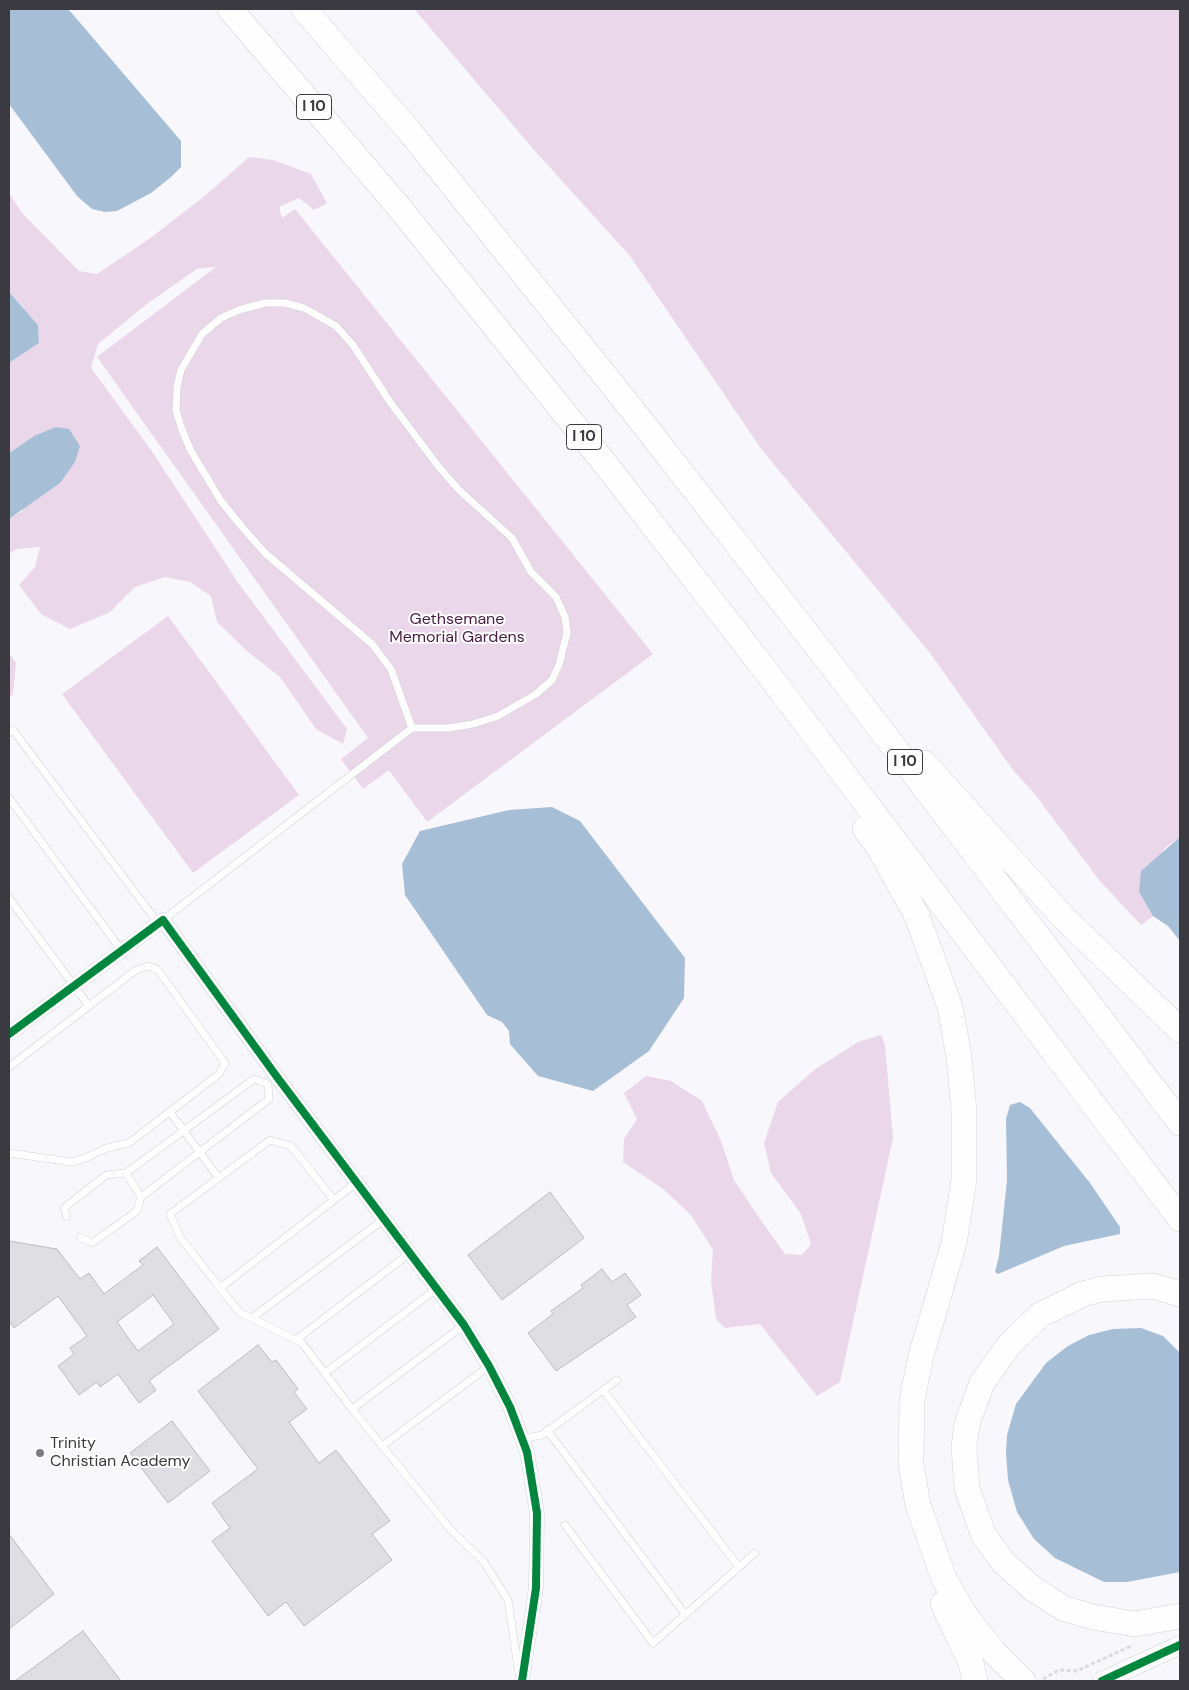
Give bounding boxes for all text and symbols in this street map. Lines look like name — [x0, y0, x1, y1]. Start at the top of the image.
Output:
road number: I 10 — [296, 94, 332, 120]
road number: I 10 — [566, 424, 602, 450]
park label: Gethsemane Memorial Gardens — [389, 610, 525, 648]
road number: I 10 — [888, 750, 922, 774]
place label: Trinity Christian Academy — [50, 1434, 190, 1472]
marker: Trinity Christian Academy — [34, 1447, 46, 1459]

